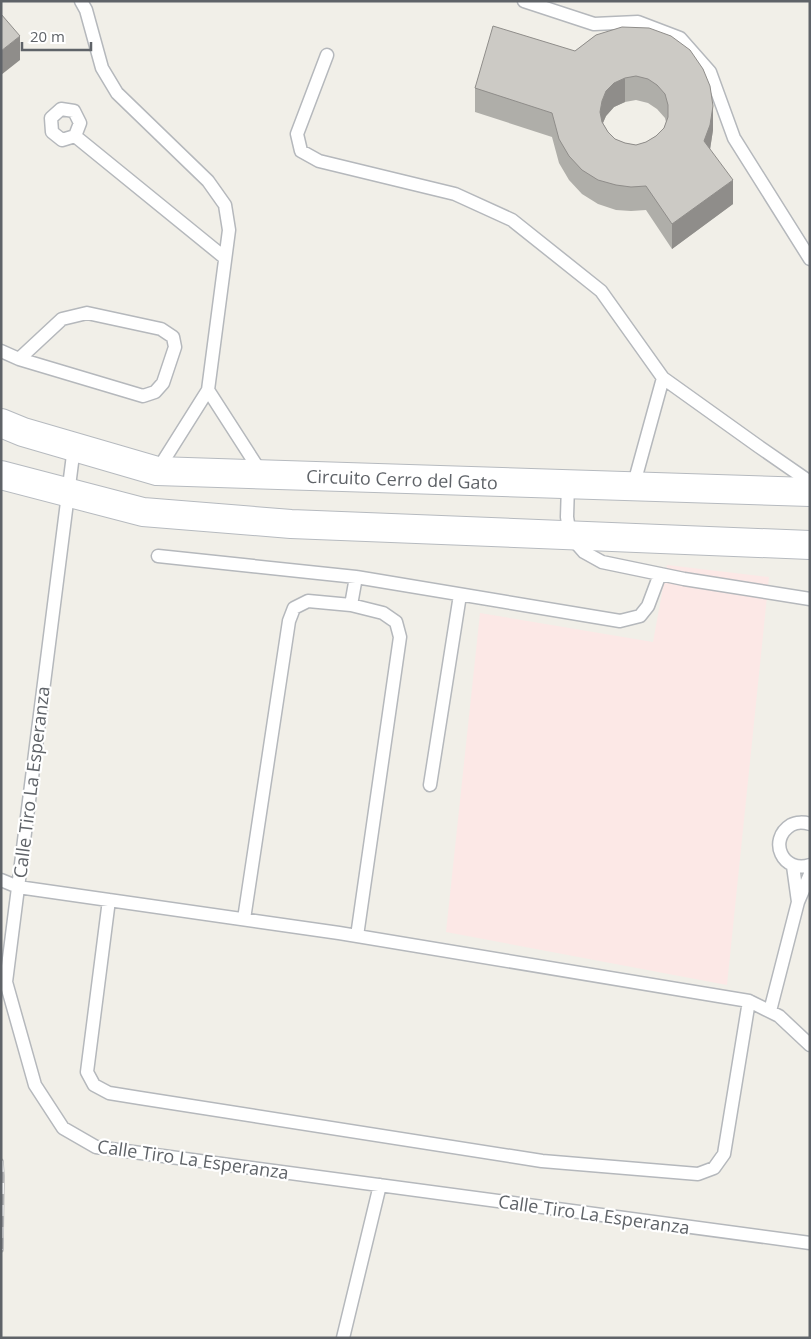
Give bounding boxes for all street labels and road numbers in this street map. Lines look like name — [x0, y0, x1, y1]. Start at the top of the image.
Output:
street label: Circuito Cerro del Gato — [306, 464, 498, 494]
street label: Calle Tiro La Esperanza — [7, 685, 55, 879]
street label: Calle Tiro La Esperanza — [96, 1134, 290, 1184]
street label: Calle Tiro La Esperanza — [497, 1189, 691, 1239]

